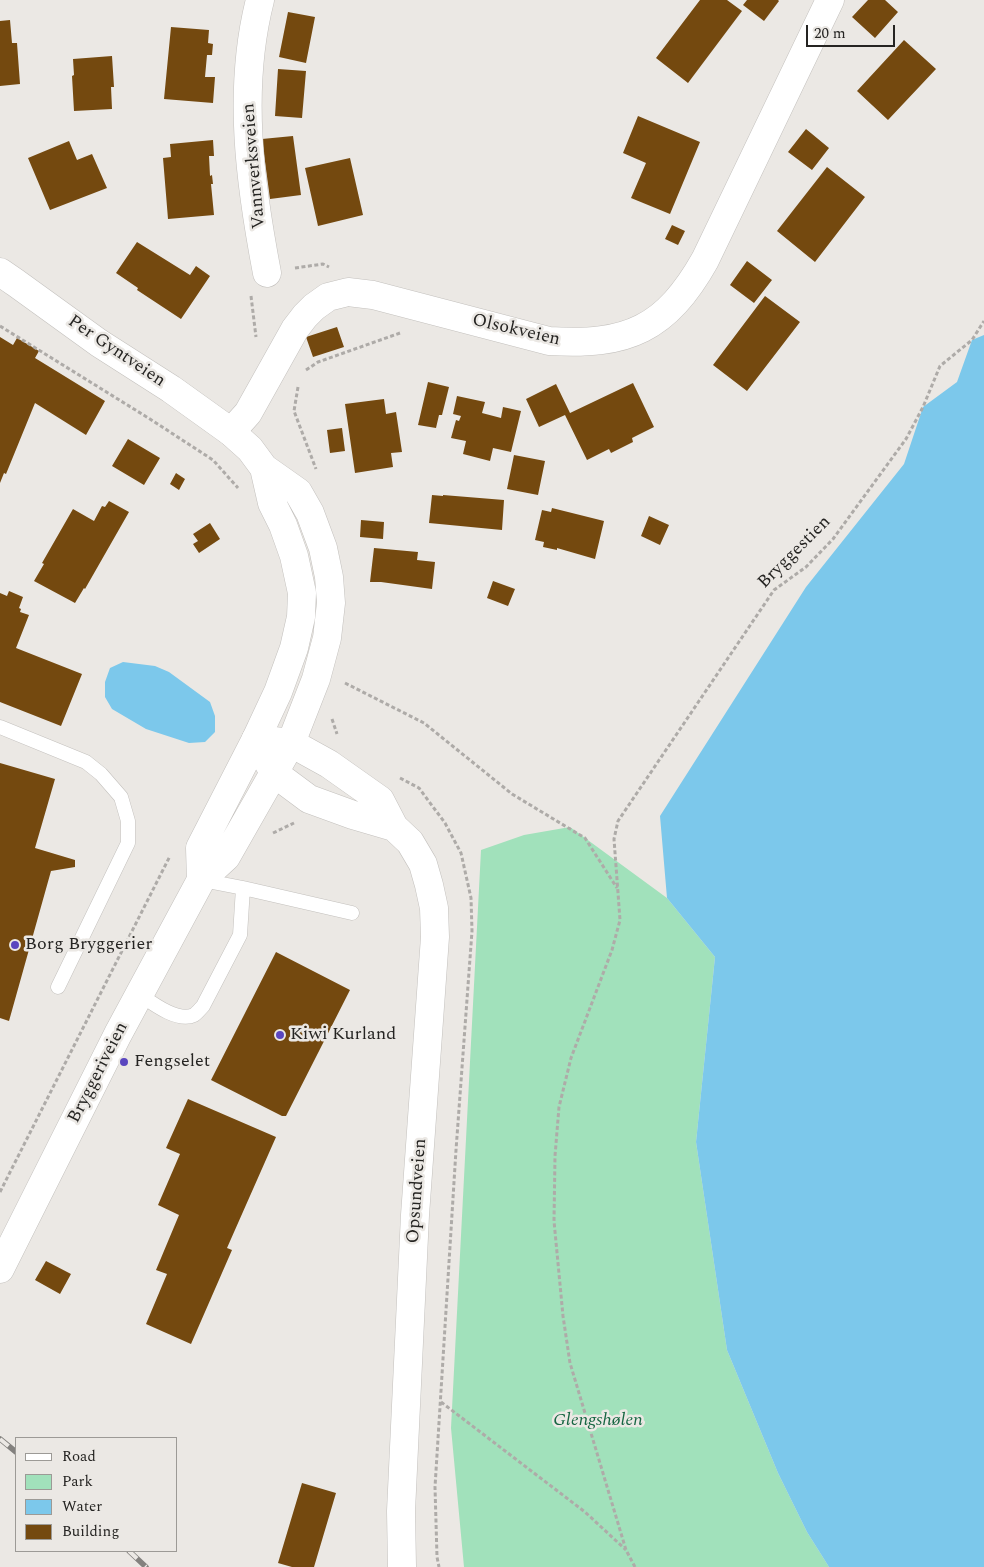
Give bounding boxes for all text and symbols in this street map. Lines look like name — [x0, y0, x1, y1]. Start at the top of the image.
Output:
scale bar — [809, 15, 898, 47]
text: 20 m — [814, 22, 846, 45]
street label: Vannverksveien — [239, 102, 271, 230]
street label: Olsokveien — [470, 310, 562, 352]
street label: Per Gyntveien — [63, 311, 169, 393]
street label: Bryggestien — [754, 512, 836, 594]
place label: Borg Bryggerier — [25, 934, 152, 956]
marker: Borg Bryggerier — [9, 939, 21, 951]
street label: Bryggeriveien — [64, 1019, 134, 1127]
place label: Kiwi Kurland — [290, 1024, 396, 1046]
marker: Kiwi Kurland — [274, 1029, 286, 1041]
place label: Fengselet — [134, 1051, 210, 1073]
marker: Fengselet — [118, 1056, 130, 1068]
street label: Opsundveien — [404, 1138, 432, 1244]
park label: Glengshølen — [553, 1410, 643, 1432]
legend — [15, 1437, 178, 1552]
text: Road — [62, 1445, 96, 1468]
text: Park — [62, 1470, 93, 1493]
text: Water — [62, 1495, 102, 1518]
text: Building — [62, 1520, 119, 1543]

